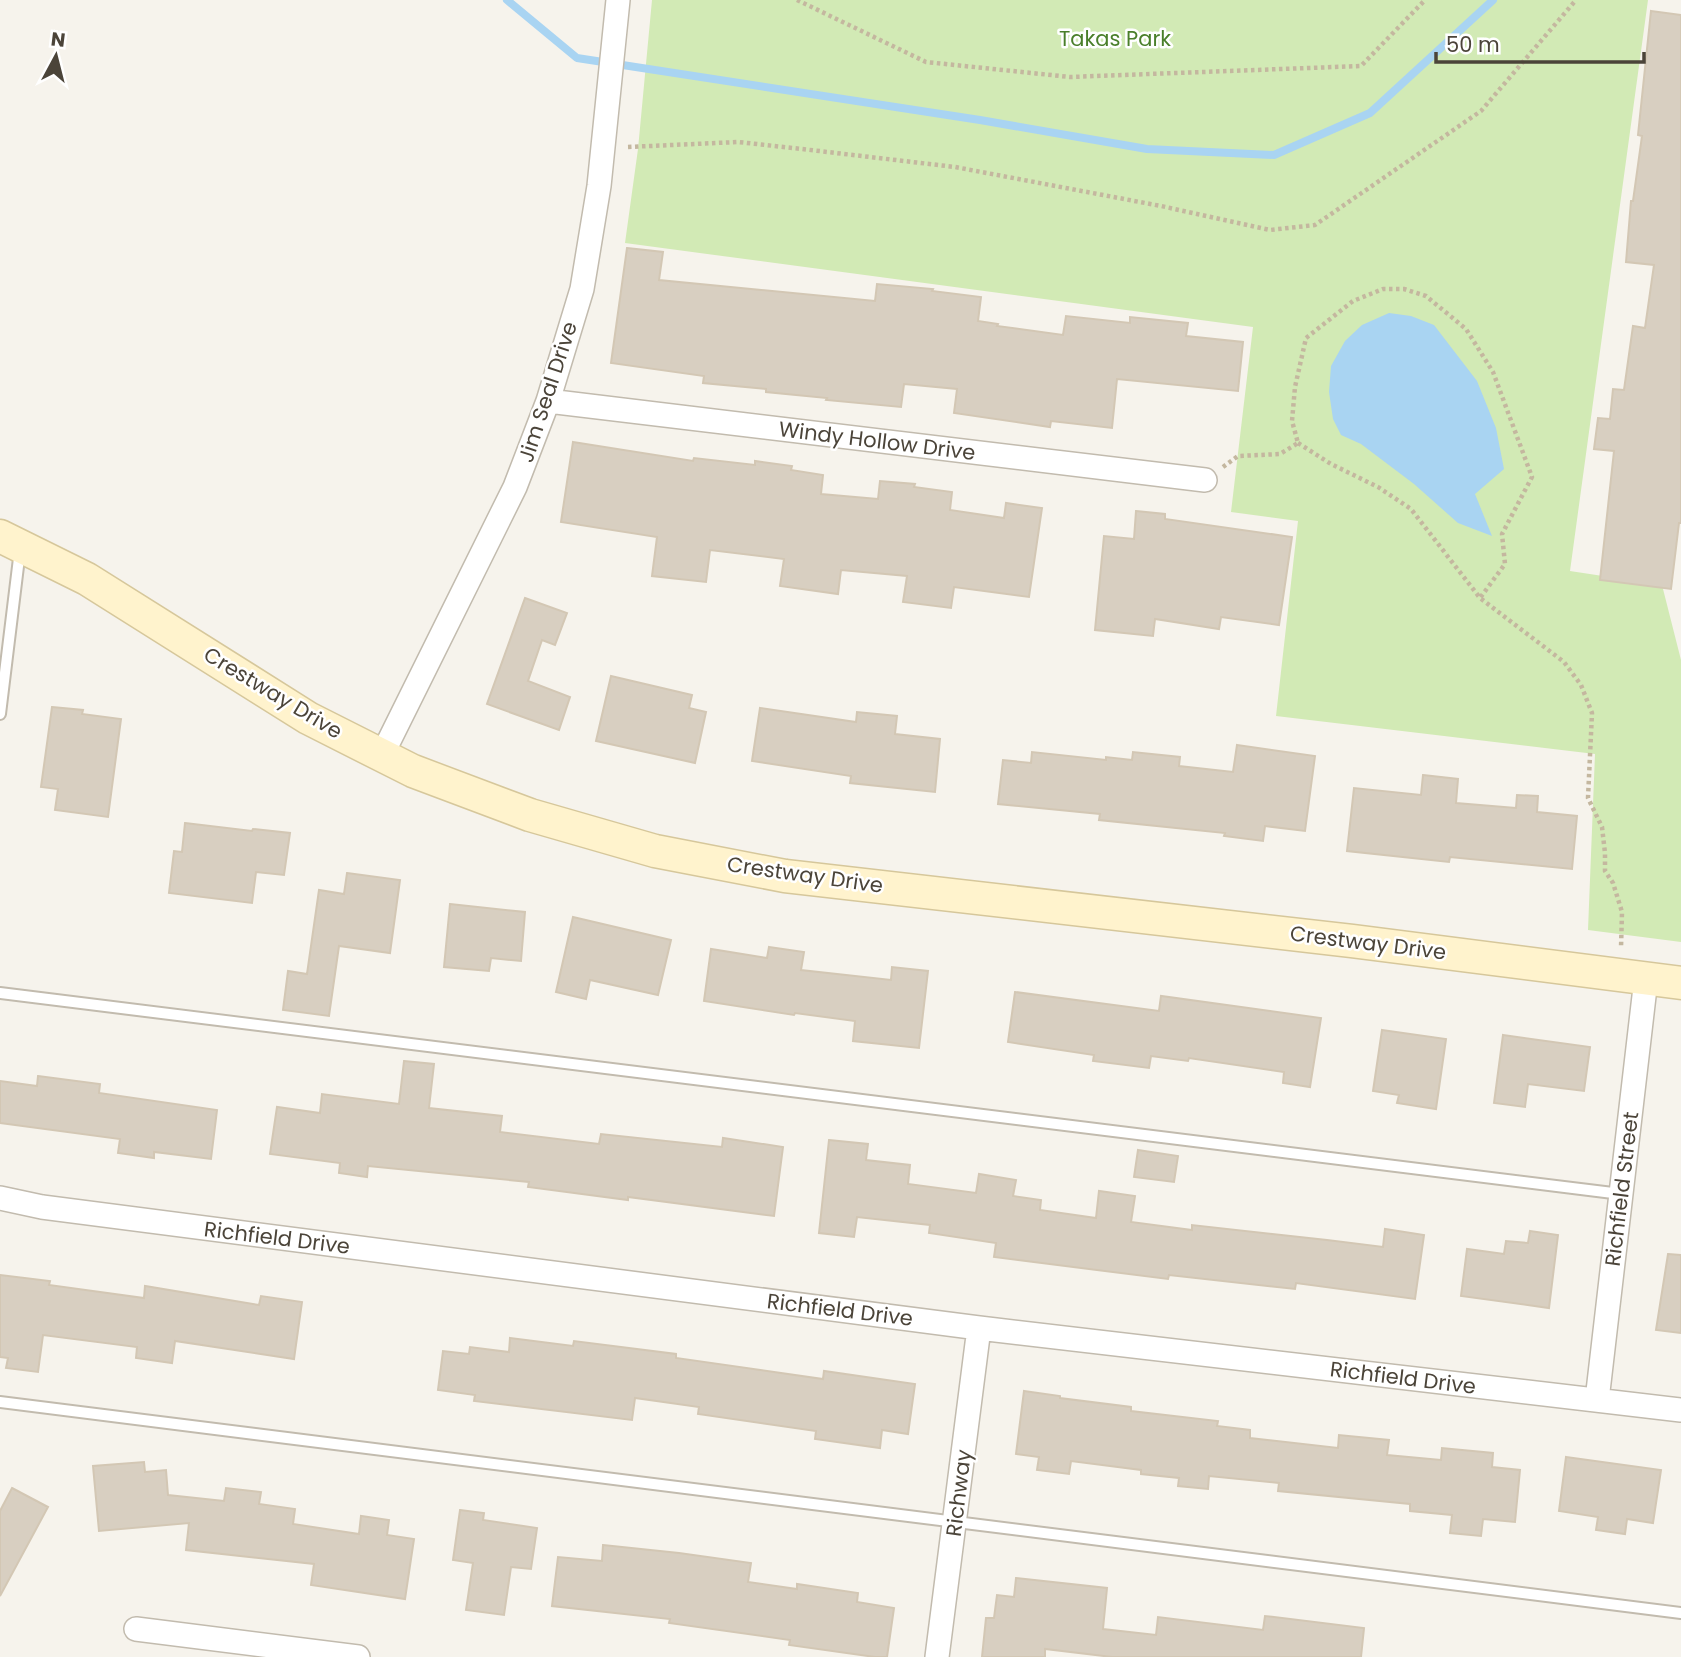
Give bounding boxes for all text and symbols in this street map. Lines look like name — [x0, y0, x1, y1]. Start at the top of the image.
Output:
north arrow — [21, 21, 91, 91]
scale bar — [1436, 21, 1644, 65]
park label: Takas Park — [1059, 24, 1171, 53]
text: N — [49, 25, 67, 54]
text: 50 m — [1446, 30, 1500, 59]
street label: Jim Seal Drive — [511, 318, 584, 466]
street label: Windy Hollow Drive — [777, 414, 977, 467]
street label: Crestway Drive — [198, 640, 348, 745]
street label: Crestway Drive — [725, 849, 885, 900]
street label: Crestway Drive — [1288, 919, 1448, 966]
street label: Richfield Street — [1598, 1110, 1645, 1268]
street label: Richfield Drive — [202, 1214, 352, 1261]
street label: Richfield Drive — [765, 1286, 915, 1333]
street label: Richfield Drive — [1328, 1354, 1478, 1401]
street label: Richway — [939, 1448, 978, 1538]

